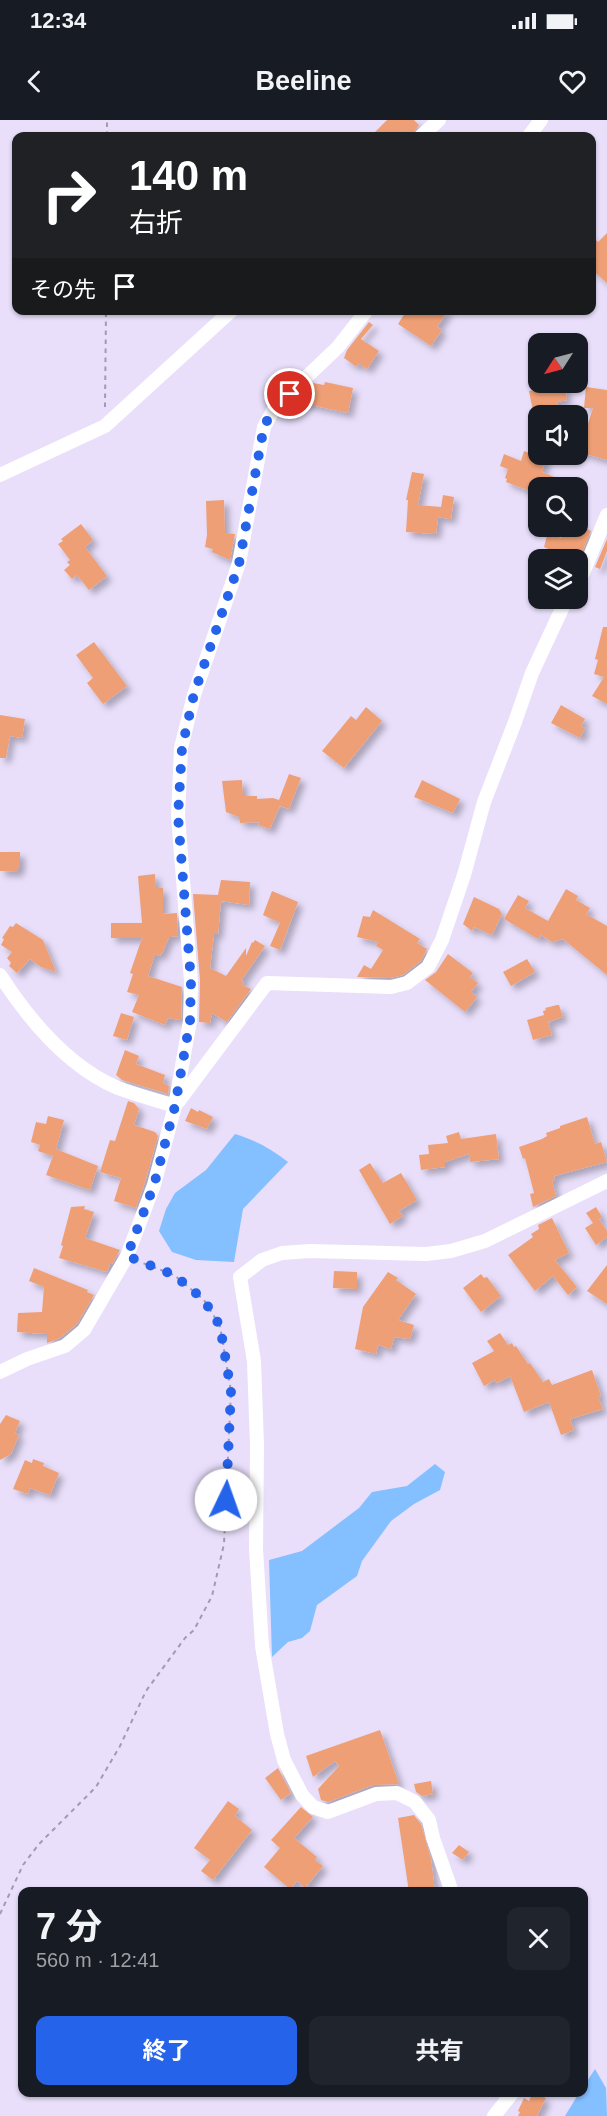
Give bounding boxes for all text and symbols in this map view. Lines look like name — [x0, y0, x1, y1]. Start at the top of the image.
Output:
text: 12:34 — [30, 8, 86, 33]
icon: back — [18, 65, 51, 98]
icon: heart — [556, 65, 589, 98]
text: Beeline — [255, 66, 352, 96]
text: 140 m — [129, 152, 248, 199]
icon: right — [30, 156, 108, 234]
text: 右折 — [129, 208, 183, 238]
icon: arrive — [108, 270, 141, 303]
text: その先 — [30, 277, 96, 302]
north arrow — [528, 333, 588, 393]
map controls — [528, 333, 588, 609]
pin — [264, 368, 315, 419]
icon: arrive — [273, 377, 306, 410]
button: sound — [528, 405, 588, 465]
button: search — [528, 477, 588, 537]
button: layers — [528, 549, 588, 609]
position arrow — [194, 1468, 258, 1532]
text: 7 分 — [36, 1906, 102, 1947]
button: close — [507, 1907, 570, 1970]
text: 560 m · 12:41 — [36, 1949, 159, 1971]
button: 終了 — [36, 2016, 297, 2085]
button: 共有 — [309, 2016, 570, 2085]

